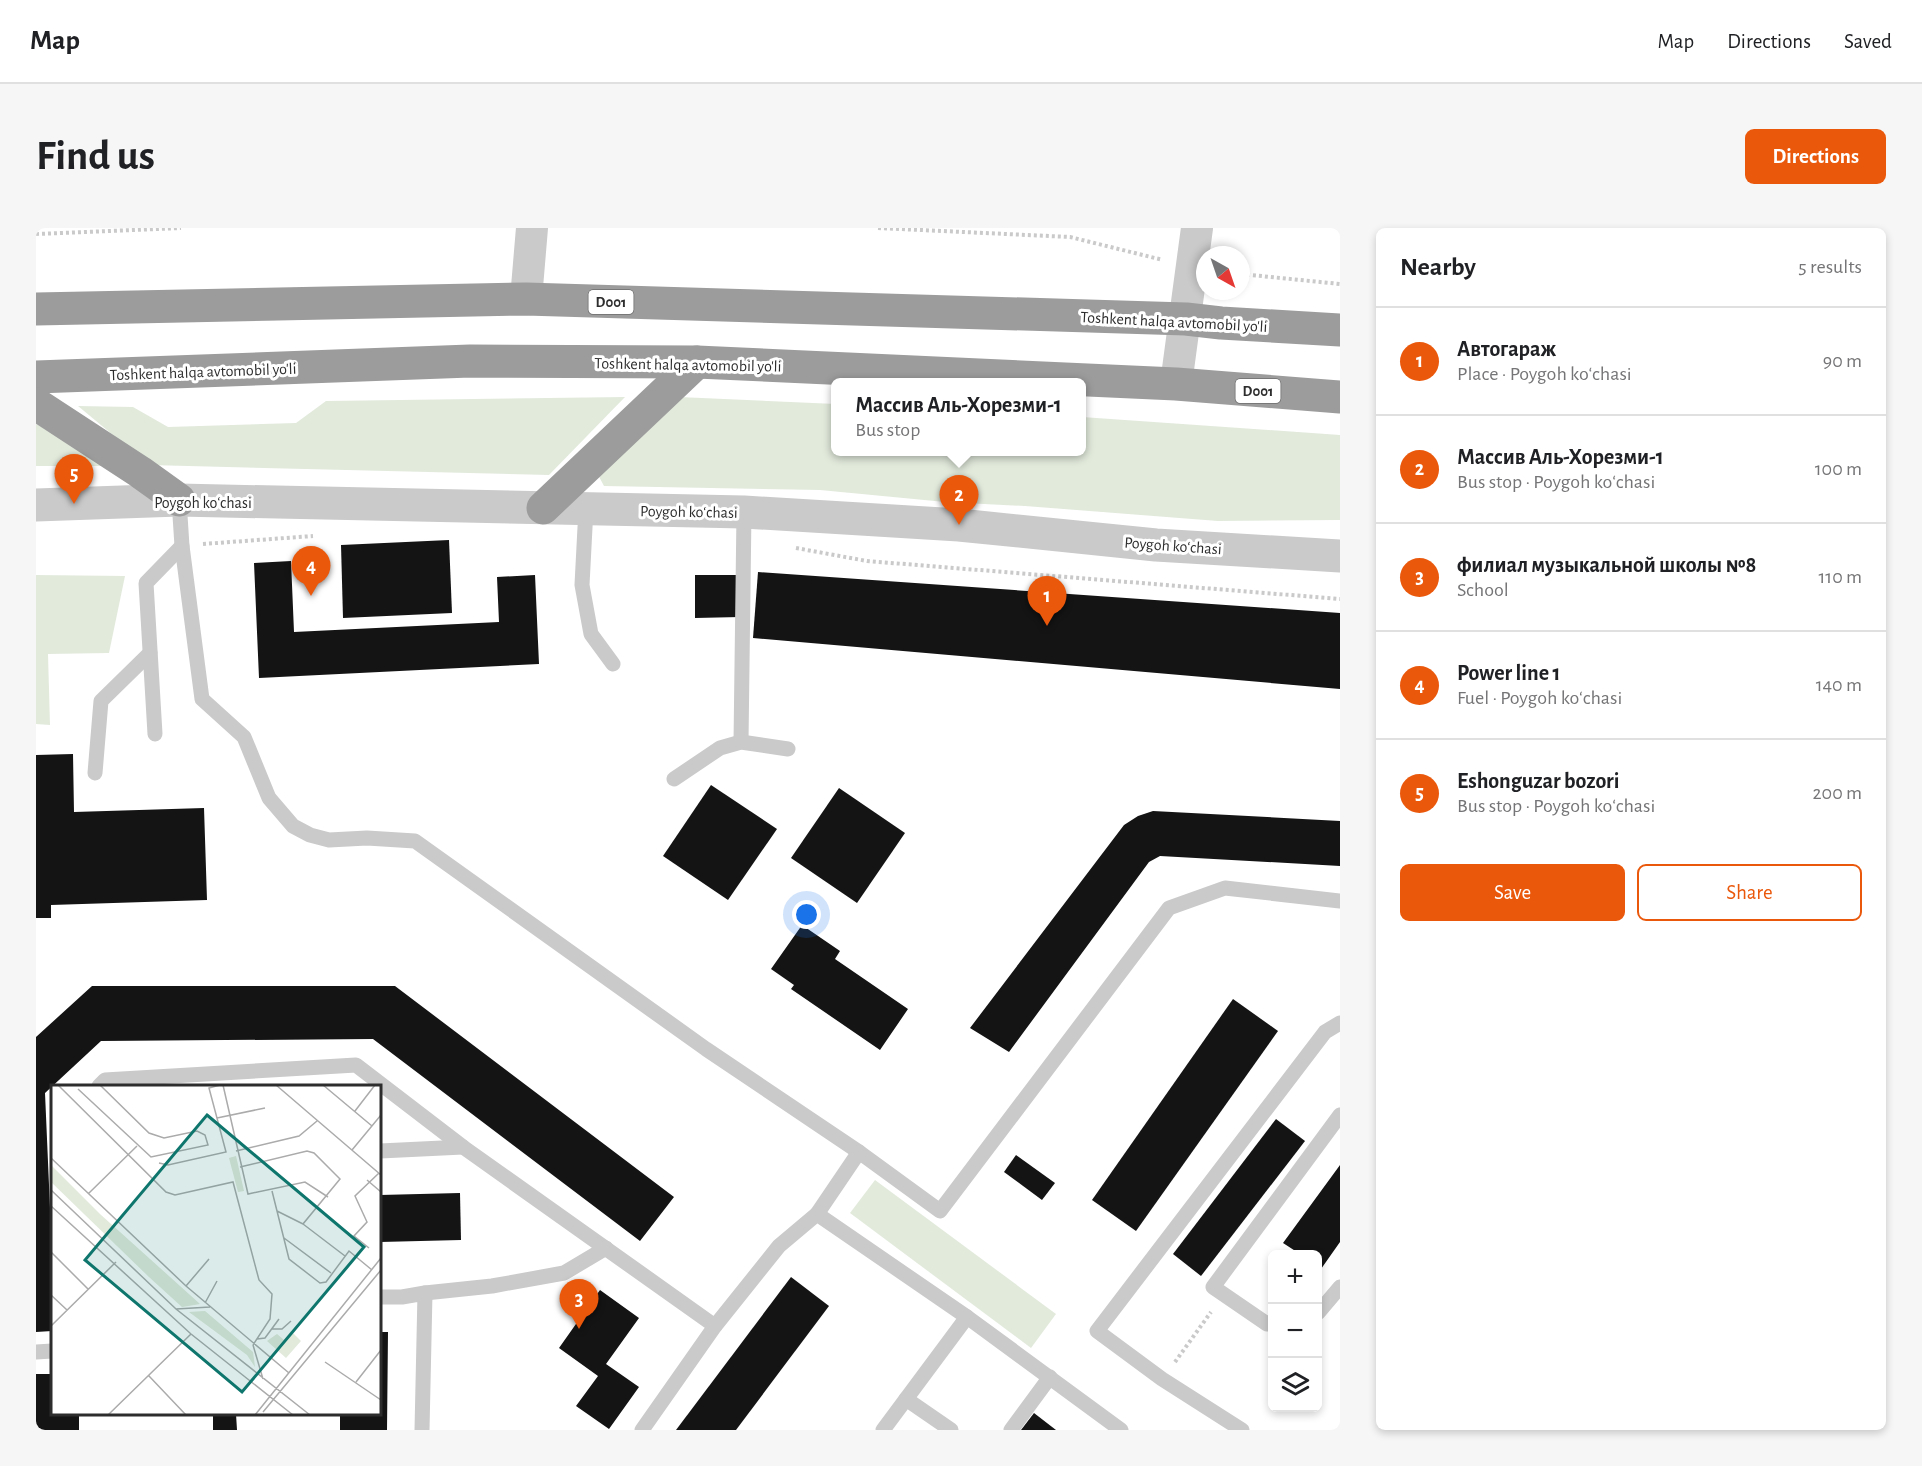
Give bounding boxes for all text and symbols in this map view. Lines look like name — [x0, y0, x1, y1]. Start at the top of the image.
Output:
text: Map — [30, 27, 80, 55]
text: Map — [1658, 31, 1694, 52]
text: Directions — [1727, 31, 1811, 52]
text: Saved — [1844, 31, 1892, 52]
button: Directions — [1745, 129, 1886, 184]
text: Find us — [36, 135, 155, 177]
north arrow — [1196, 246, 1250, 300]
text: Nearby — [1400, 254, 1476, 280]
text: 5 results — [1798, 257, 1862, 277]
road number: D001 — [588, 290, 634, 314]
street label: Toshkent halqa avtomobil yo'li — [1080, 309, 1268, 336]
text: Автогараж — [1457, 338, 1556, 360]
text: 1 — [1416, 351, 1423, 371]
text: 90 m — [1823, 351, 1862, 371]
street label: Toshkent halqa avtomobil yo'li — [594, 355, 782, 376]
street label: Toshkent halqa avtomobil yo'li — [109, 361, 297, 384]
text: Place · Poygoh koʻchasi — [1457, 364, 1632, 384]
popup — [831, 378, 1086, 456]
road number: D001 — [1236, 379, 1280, 403]
text: Массив Аль-Хорезми-1 — [855, 394, 1062, 416]
text: Bus stop — [855, 420, 920, 440]
text: Массив Аль-Хорезми-1 — [1457, 446, 1664, 468]
pin: 5 — [54, 454, 93, 504]
text: 2 — [1415, 459, 1424, 479]
text: 100 m — [1815, 459, 1862, 479]
text: Bus stop · Poygoh koʻchasi — [1457, 472, 1655, 492]
pin: 2 — [940, 476, 978, 525]
street label: Poygoh koʻchasi — [154, 495, 252, 512]
street label: Poygoh koʻchasi — [640, 503, 738, 522]
street label: Poygoh koʻchasi — [1124, 535, 1222, 558]
pin: 4 — [292, 546, 330, 596]
text: филиал музыкальной школы №8 — [1457, 554, 1756, 576]
text: 3 — [1415, 567, 1424, 587]
text: 110 m — [1818, 567, 1862, 587]
pin: 1 — [1028, 576, 1066, 626]
text: School — [1457, 580, 1509, 600]
text: Power line 1 — [1457, 662, 1560, 684]
text: 4 — [1414, 675, 1425, 695]
text: 140 m — [1816, 675, 1862, 695]
text: Fuel · Poygoh koʻchasi — [1457, 688, 1622, 708]
text: Eshonguzar bozori — [1457, 770, 1620, 792]
text: 5 — [1415, 783, 1424, 803]
text: 200 m — [1812, 783, 1862, 803]
text: Bus stop · Poygoh koʻchasi — [1457, 796, 1655, 816]
button: Save — [1400, 864, 1625, 921]
button: Share — [1637, 864, 1862, 921]
your location — [792, 900, 821, 929]
inset map — [51, 1085, 381, 1415]
map controls — [1268, 1250, 1322, 1412]
button: + — [1268, 1250, 1322, 1304]
pin: 3 — [560, 1280, 598, 1329]
button: − — [1268, 1304, 1322, 1358]
button: layers — [1268, 1358, 1322, 1412]

